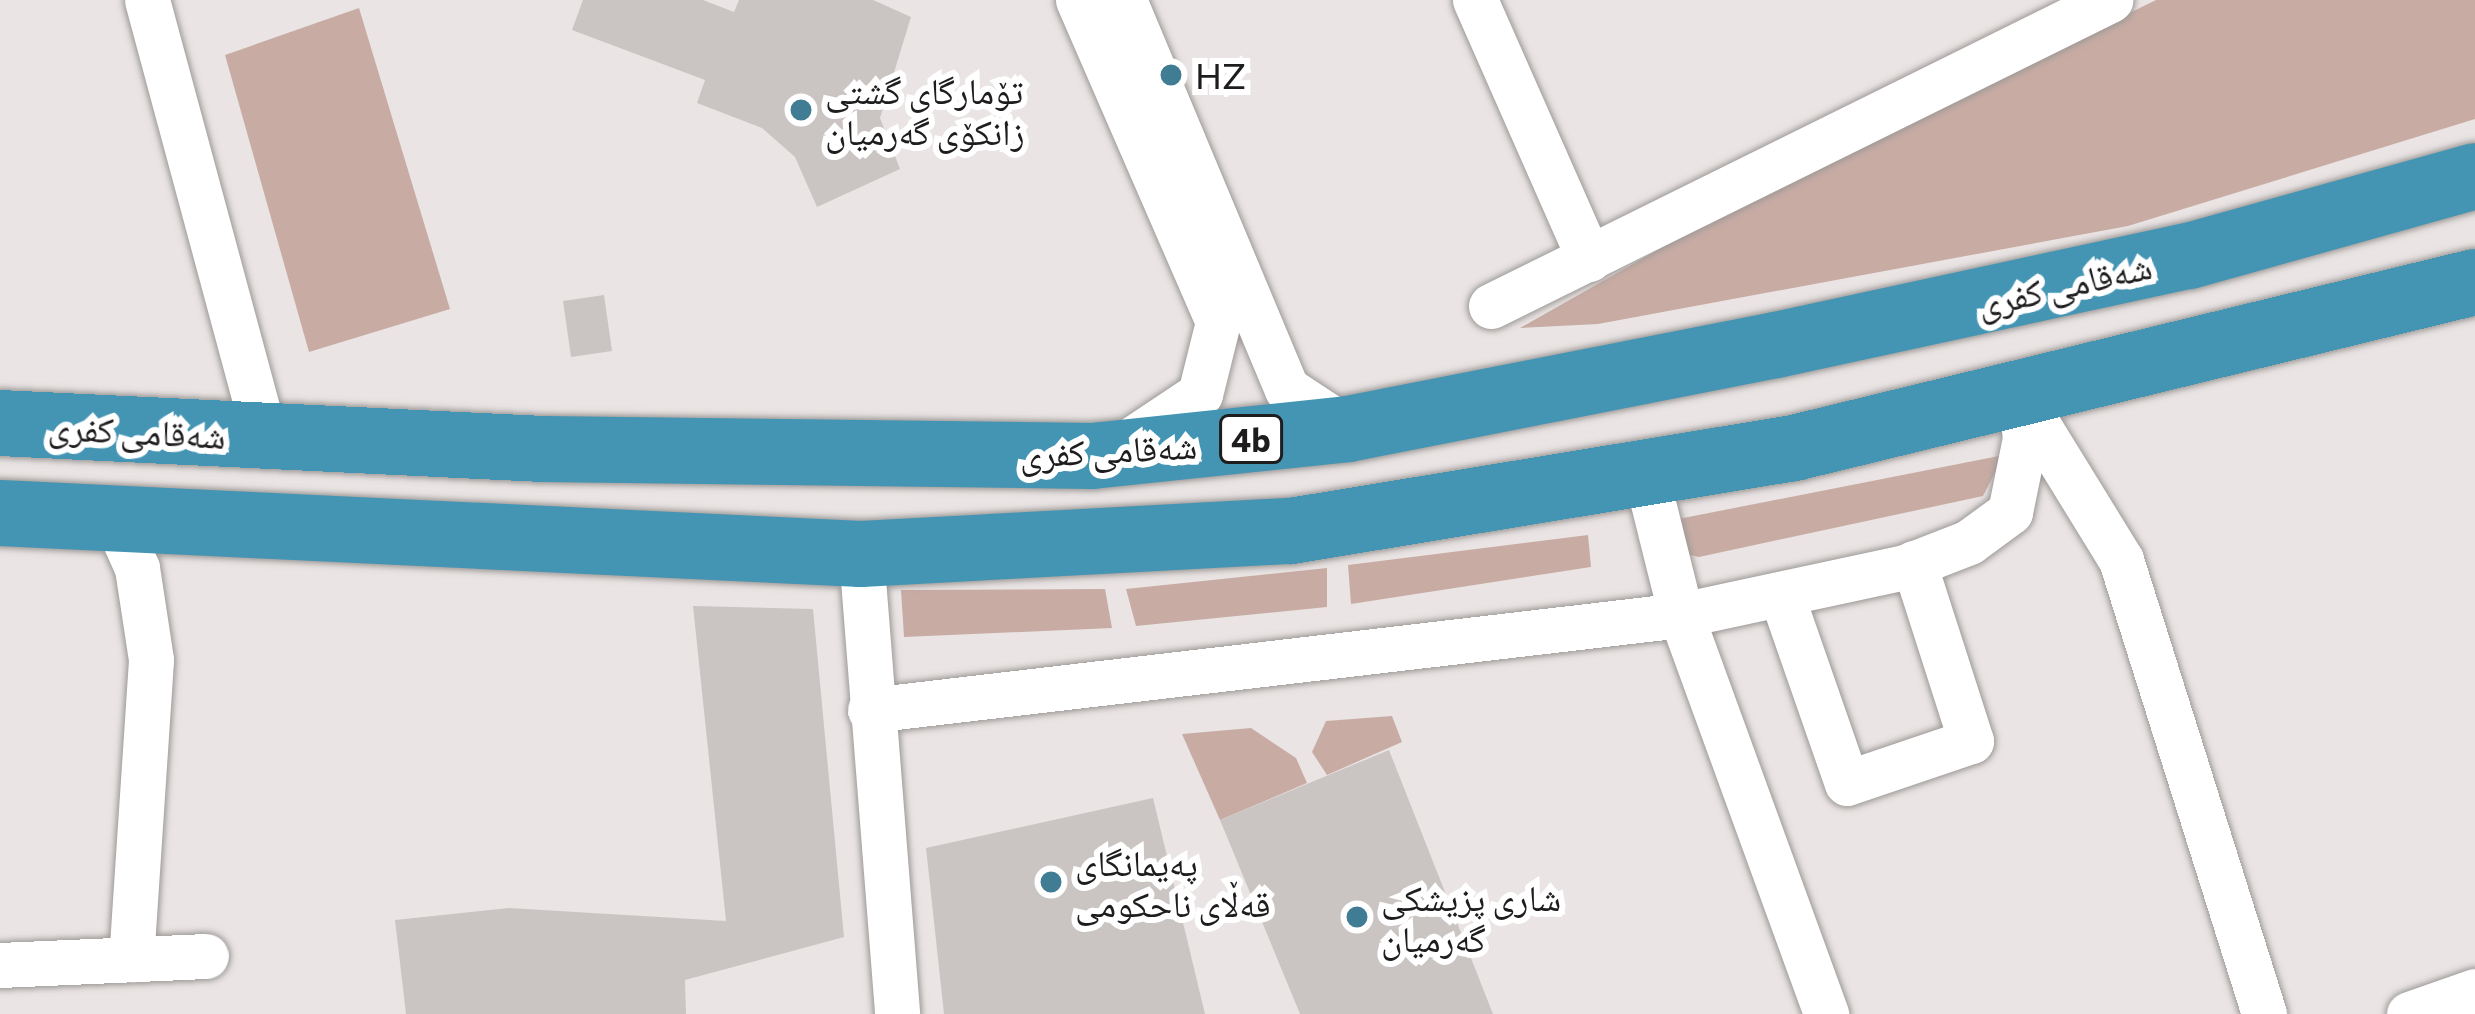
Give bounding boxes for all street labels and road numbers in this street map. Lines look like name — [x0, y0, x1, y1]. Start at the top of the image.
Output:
street label: شەقامی کفری — [1972, 243, 2156, 325]
street label: شەقامی کفری — [47, 404, 227, 456]
road number: 4b — [1218, 412, 1284, 466]
street label: شەقامی کفری — [1018, 423, 1198, 475]

